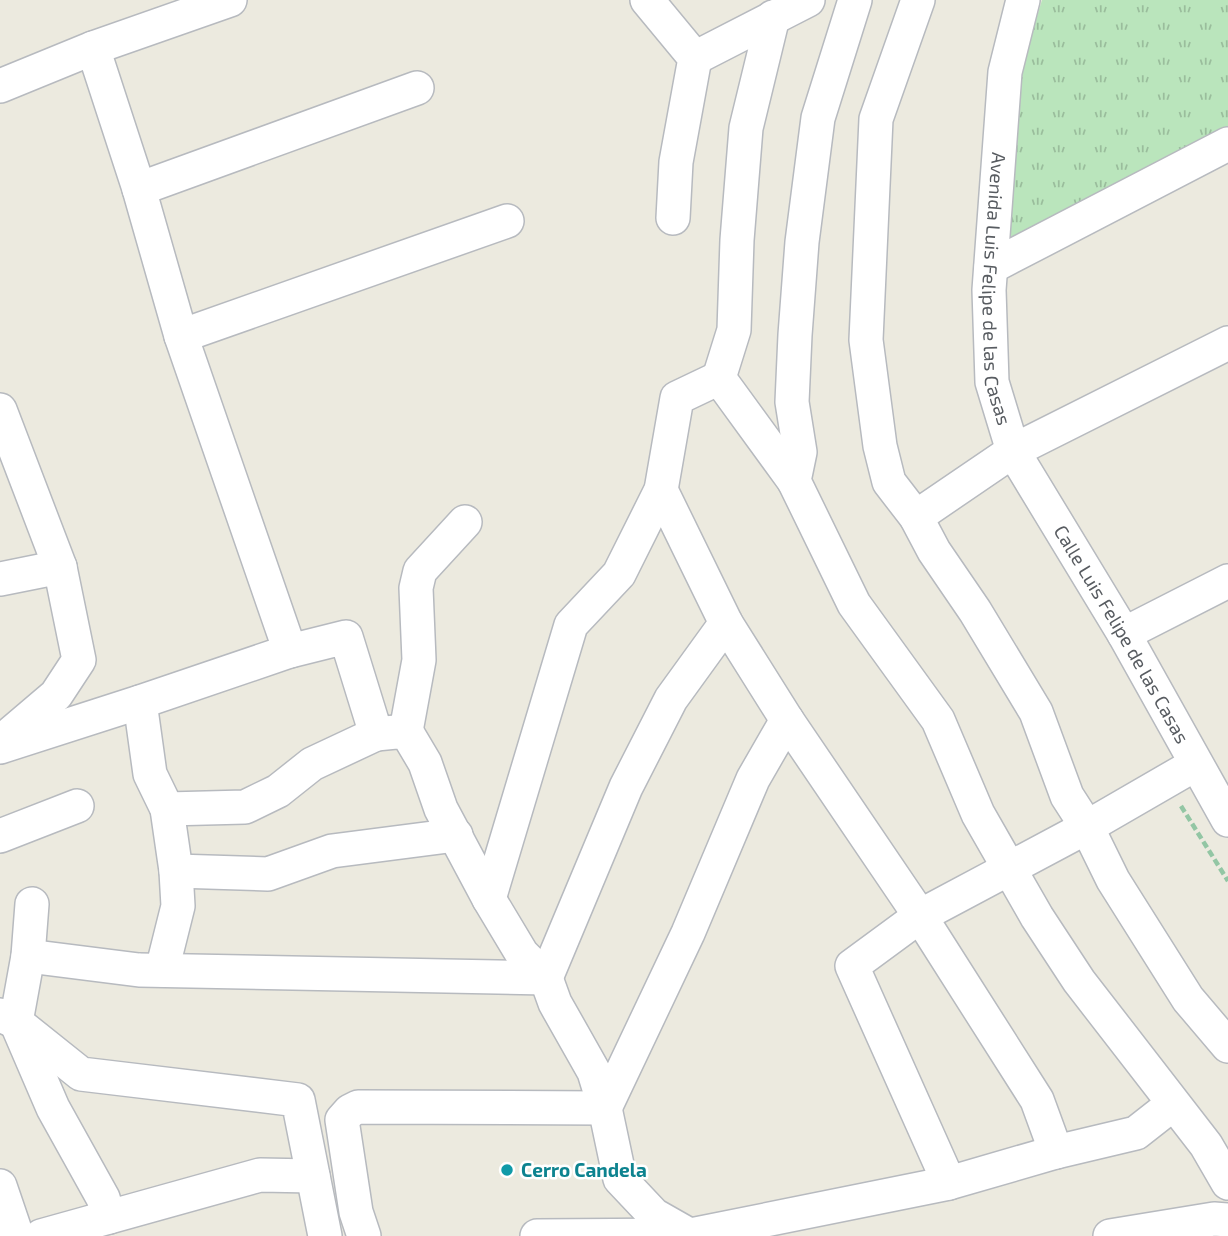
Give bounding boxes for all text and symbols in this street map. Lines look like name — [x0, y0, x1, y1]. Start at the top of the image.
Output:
street label: Avenida Luis Felipe de las Casas — [978, 151, 1016, 428]
street label: Calle Luis Felipe de las Casas — [1050, 521, 1195, 747]
place label: Cerro Candela — [521, 1158, 647, 1181]
marker: Cerro Candela — [499, 1162, 515, 1178]

